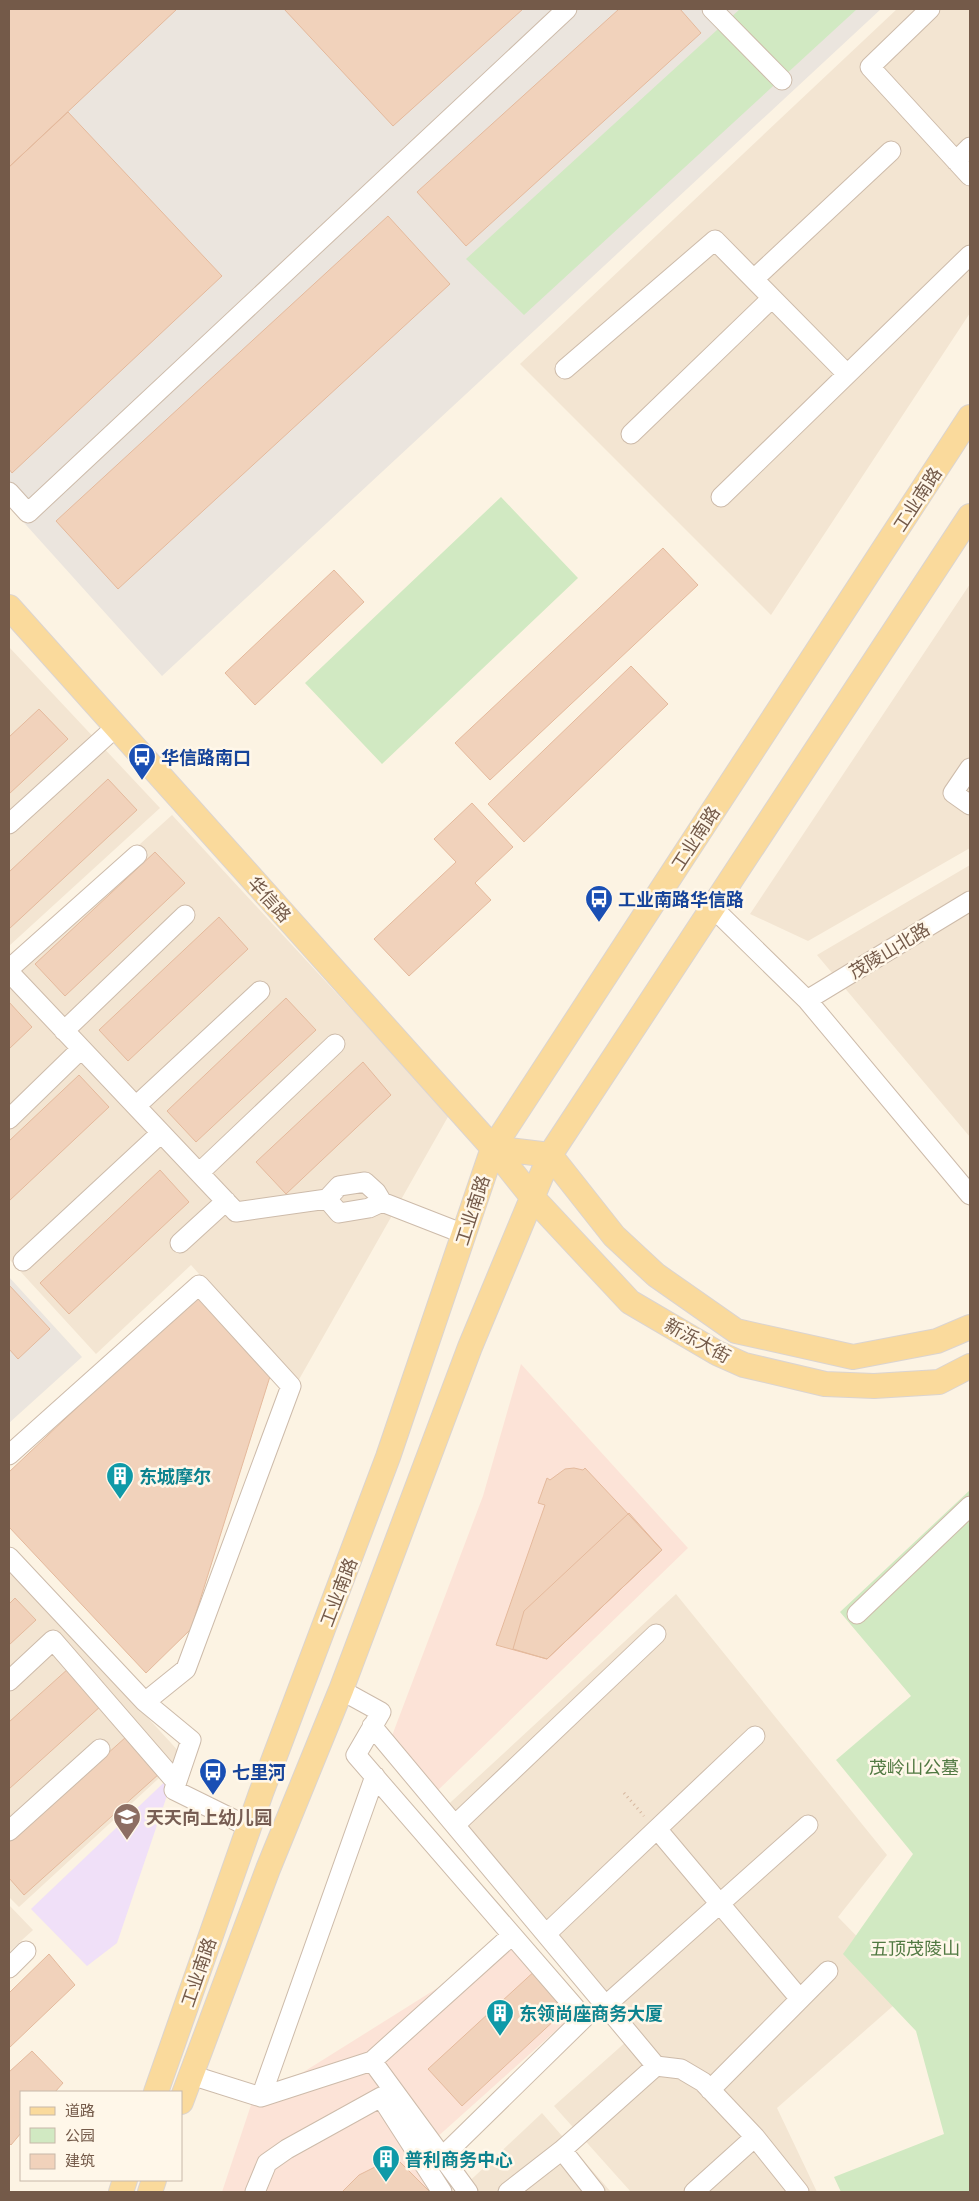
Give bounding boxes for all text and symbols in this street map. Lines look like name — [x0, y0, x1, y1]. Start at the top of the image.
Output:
street label: 工业南路 — [887, 462, 947, 536]
bus stop icon: 华信路南口 — [127, 742, 157, 781]
place label: 华信路南口 — [161, 745, 251, 769]
street label: 工业南路 — [665, 801, 725, 875]
street label: 华信路 — [243, 871, 297, 927]
bus stop icon: 工业南路华信路 — [584, 884, 614, 923]
place label: 工业南路华信路 — [618, 887, 744, 911]
street label: 茂陵山北路 — [844, 917, 934, 983]
street label: 工业南路 — [449, 1172, 495, 1248]
street label: 新泺大街 — [661, 1312, 735, 1368]
building icon: 东城摩尔 — [105, 1461, 135, 1500]
place label: 东城摩尔 — [139, 1464, 211, 1488]
street label: 工业南路 — [314, 1554, 362, 1630]
park label: 茂岭山公墓 — [869, 1755, 959, 1779]
bus stop icon: 七里河 — [198, 1757, 228, 1796]
place label: 七里河 — [232, 1760, 286, 1784]
school or university icon: 天天向上幼儿园 — [112, 1802, 142, 1841]
place label: 天天向上幼儿园 — [146, 1805, 272, 1829]
street label: 工业南路 — [175, 1934, 221, 2010]
park label: 五顶茂陵山 — [870, 1936, 960, 1960]
building icon: 东领尚座商务大厦 — [485, 1998, 515, 2037]
place label: 东领尚座商务大厦 — [519, 2001, 663, 2025]
legend — [20, 2091, 182, 2181]
text: 道路 — [65, 2100, 95, 2120]
text: 公园 — [65, 2125, 95, 2145]
building icon: 普利商务中心 — [371, 2144, 401, 2183]
place label: 普利商务中心 — [405, 2147, 513, 2171]
text: 建筑 — [65, 2150, 95, 2170]

